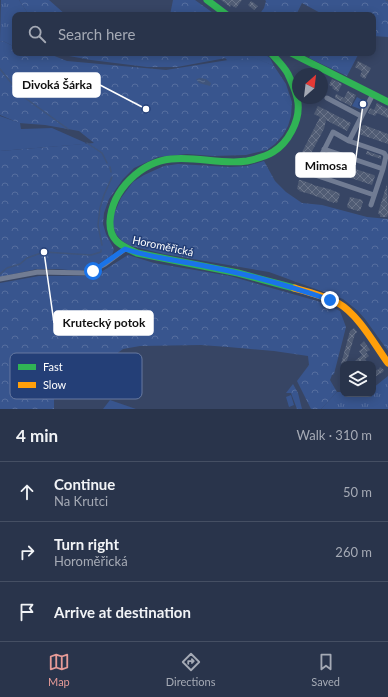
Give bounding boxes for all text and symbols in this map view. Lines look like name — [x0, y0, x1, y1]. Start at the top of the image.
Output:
search box — [12, 12, 376, 56]
icon: search — [26, 23, 48, 45]
text: Search here — [58, 25, 135, 43]
north arrow — [292, 68, 328, 104]
callout: Divoká Šárka — [13, 73, 100, 97]
text: Divoká Šárka — [22, 77, 92, 92]
callout: Mimosa — [296, 153, 355, 177]
text: Mimosa — [305, 158, 347, 173]
street label: Horoměřická — [131, 233, 195, 258]
route start — [84, 262, 102, 280]
route end — [321, 291, 339, 309]
callout: Krutecký potok — [54, 311, 153, 335]
text: Krutecký potok — [63, 315, 146, 330]
legend — [10, 353, 142, 399]
text: Fast — [43, 360, 63, 373]
map controls — [340, 361, 376, 397]
button: layers — [340, 361, 376, 397]
text: Slow — [43, 378, 67, 391]
text: 4 min — [16, 425, 58, 446]
text: Walk · 310 m — [296, 427, 372, 443]
text: Continue — [54, 475, 115, 493]
icon: ahead — [16, 481, 38, 503]
text: 50 m — [343, 484, 372, 500]
text: Na Krutci — [54, 493, 108, 509]
text: Turn right — [54, 535, 119, 553]
icon: right — [16, 541, 38, 563]
text: 260 m — [335, 544, 372, 560]
text: Horoměřická — [54, 553, 128, 569]
icon: arrive — [16, 601, 38, 623]
text: Arrive at destination — [54, 603, 191, 621]
tab: Map — [48, 651, 70, 688]
tab: Directions — [166, 651, 215, 688]
tab: Saved — [311, 651, 340, 688]

